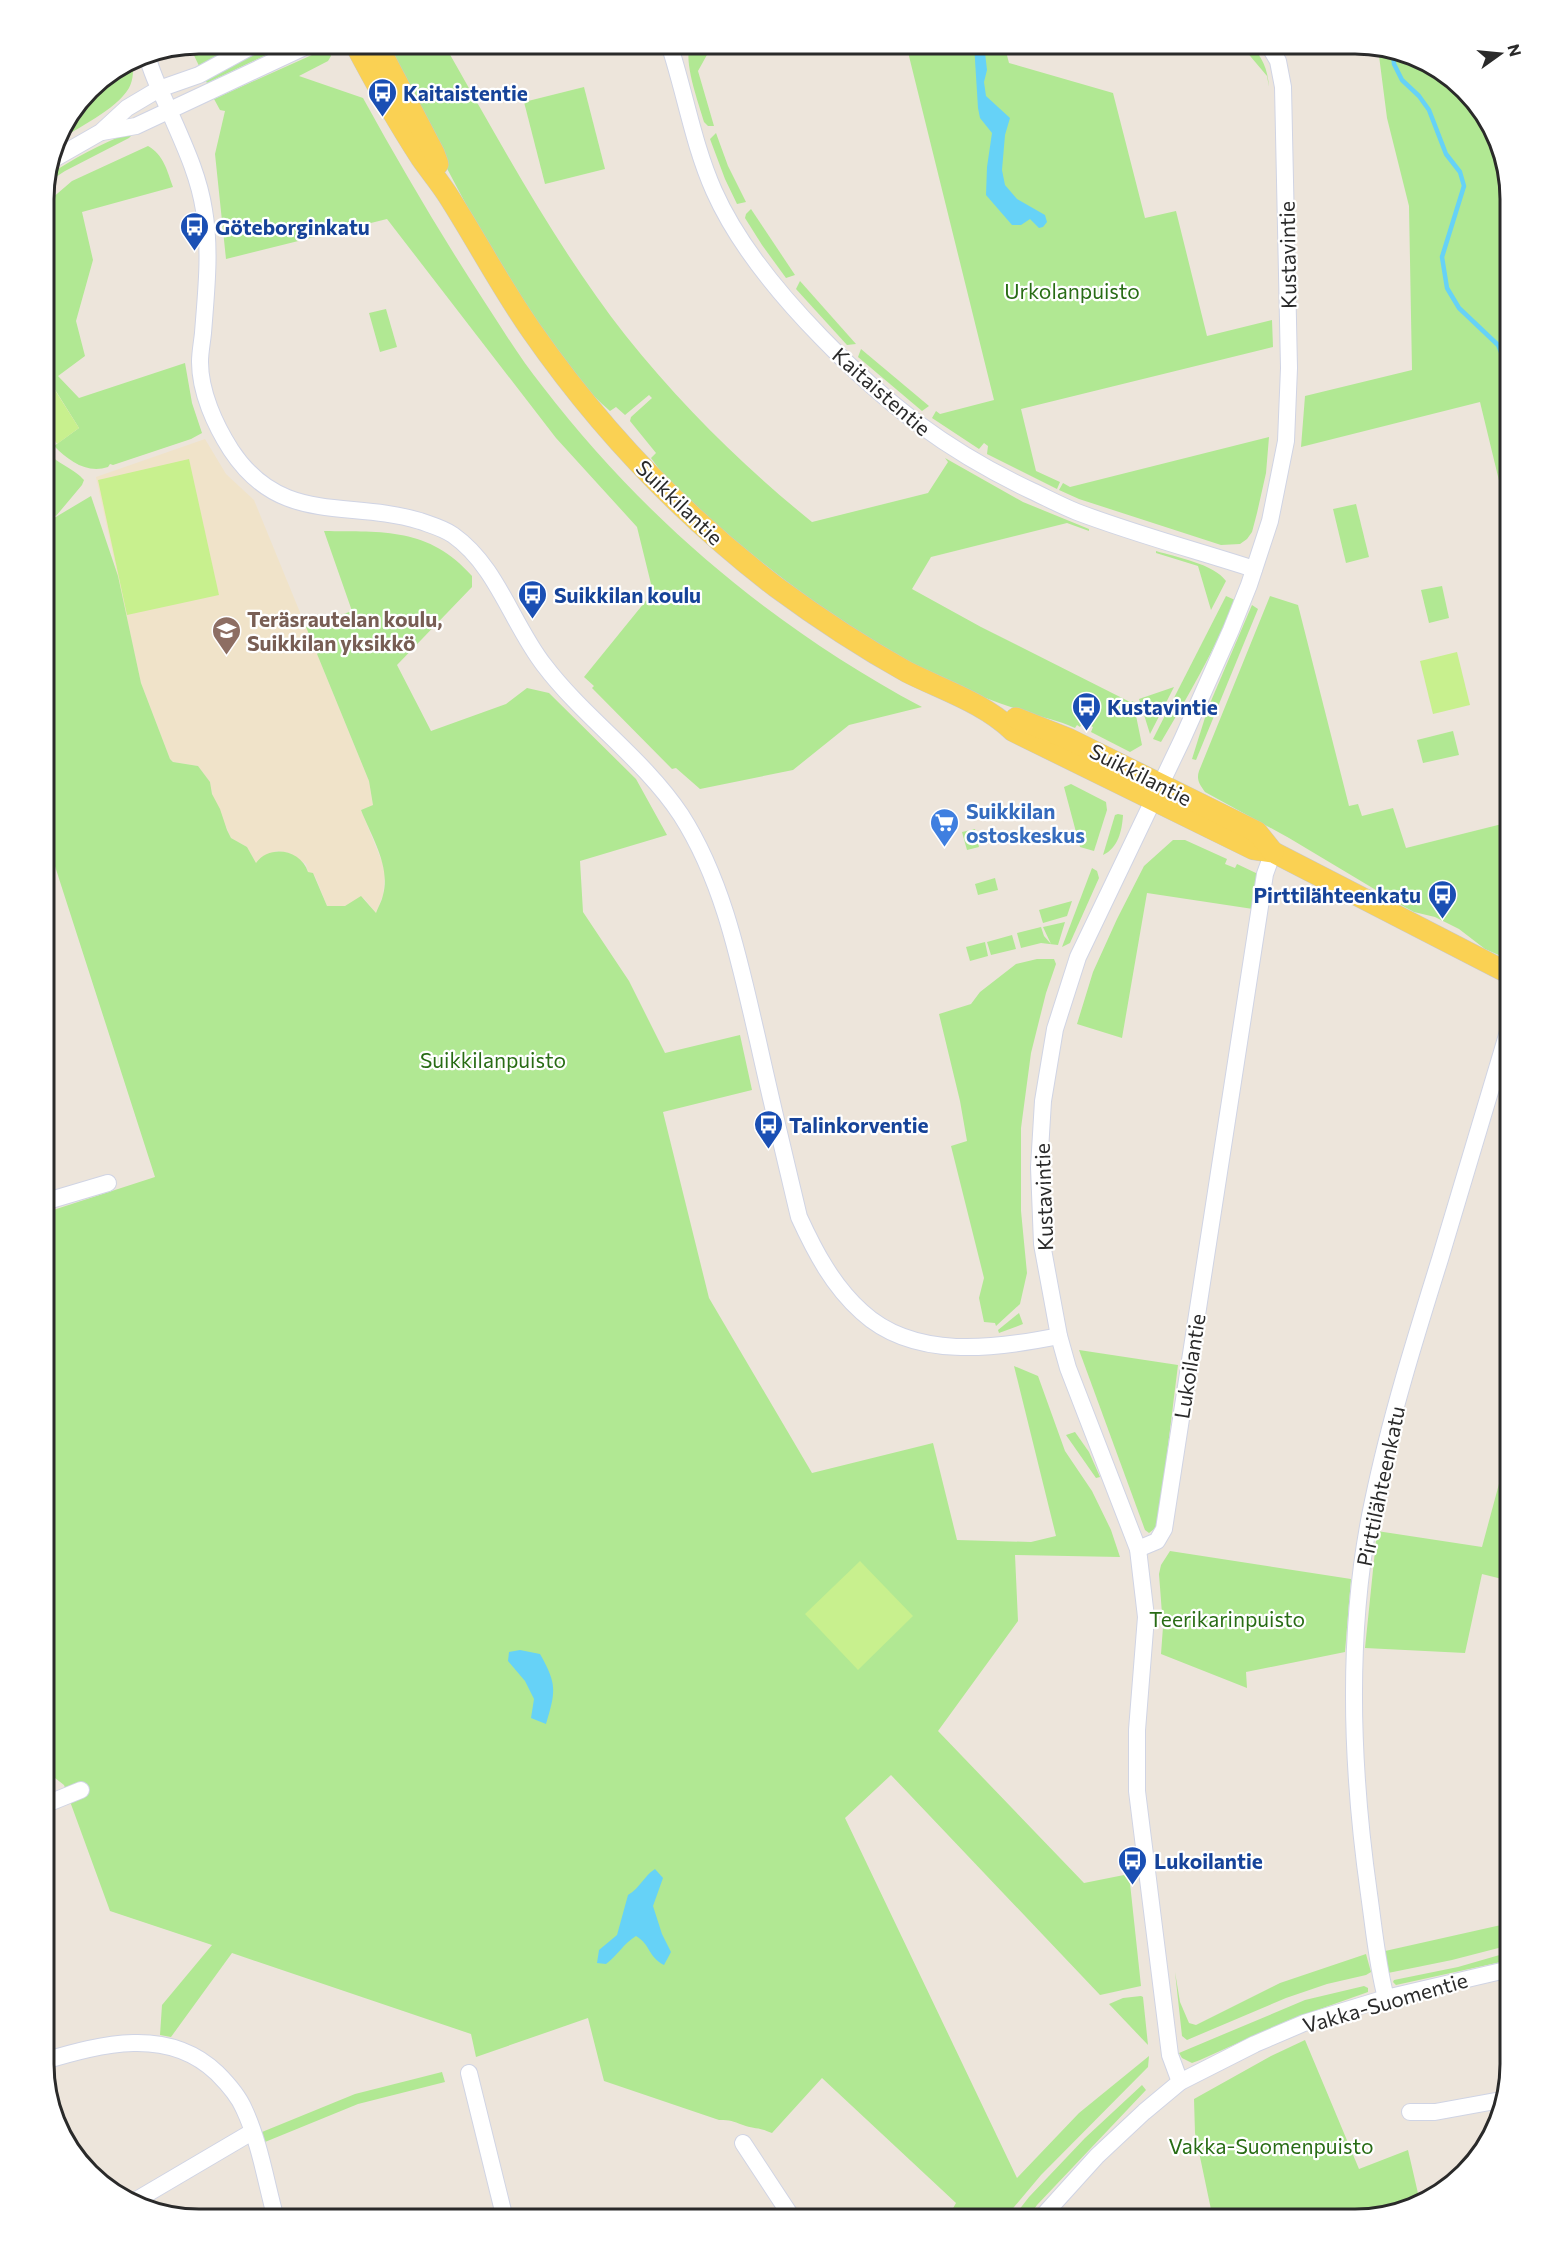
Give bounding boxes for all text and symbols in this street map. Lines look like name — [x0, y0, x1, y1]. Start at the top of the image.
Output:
north arrow — [1470, 24, 1530, 84]
text: N — [1504, 42, 1526, 58]
bus stop icon: Kaitaistentie — [366, 76, 398, 118]
place label: Kaitaistentie — [403, 80, 528, 105]
street label: Kustavintie — [1274, 201, 1300, 309]
bus stop icon: Göteborginkatu — [178, 210, 210, 252]
place label: Göteborginkatu — [215, 214, 370, 239]
park label: Urkolanpuisto — [1004, 278, 1140, 303]
street label: Kaitaistentie — [828, 342, 936, 440]
street label: Suikkilantie — [631, 454, 729, 550]
bus stop icon: Suikkilan koulu — [517, 578, 549, 620]
place label: Suikkilan koulu — [554, 582, 701, 607]
place label: Teräsrautelan koulu, Suikkilan yksikkö — [247, 606, 443, 655]
school or university icon: Teräsrautelan koulu, Suikkilan yksikkö — [210, 614, 242, 656]
bus stop icon: Kustavintie — [1070, 690, 1102, 732]
place label: Kustavintie — [1107, 694, 1218, 719]
street label: Suikkilantie — [1086, 738, 1196, 810]
place label: Suikkilan ostoskeskus — [966, 798, 1085, 847]
supermarket icon: Suikkilan ostoskeskus — [929, 806, 961, 848]
bus stop icon: Pirttilähteenkatu — [1426, 878, 1458, 920]
place label: Pirttilähteenkatu — [1253, 882, 1421, 907]
park label: Suikkilanpuisto — [420, 1047, 566, 1072]
bus stop icon: Talinkorventie — [752, 1108, 784, 1150]
place label: Talinkorventie — [789, 1112, 929, 1137]
street label: Kustavintie — [1029, 1143, 1057, 1251]
street label: Lukoilantie — [1168, 1312, 1210, 1420]
street label: Pirttilähteenkatu — [1351, 1404, 1409, 1568]
park label: Teerikarinpuisto — [1149, 1606, 1305, 1631]
bus stop icon: Lukoilantie — [1117, 1844, 1149, 1886]
place label: Lukoilantie — [1154, 1848, 1263, 1873]
street label: Vakka-Suomentie — [1300, 1967, 1470, 2037]
park label: Vakka-Suomenpuisto — [1169, 2133, 1374, 2158]

